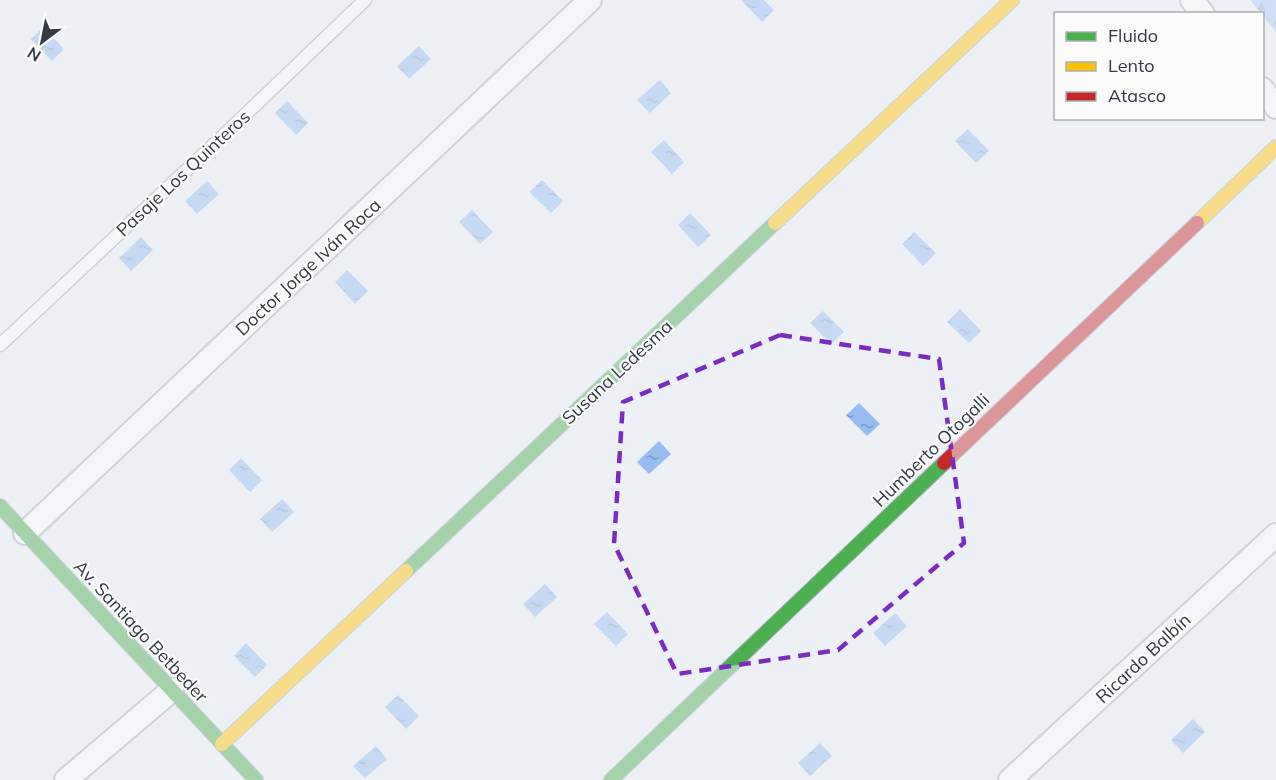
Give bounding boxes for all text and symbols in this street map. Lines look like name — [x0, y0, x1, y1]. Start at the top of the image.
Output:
north arrow — [12, 12, 72, 72]
legend — [1054, 12, 1264, 120]
text: Fluido — [1108, 24, 1158, 47]
text: N — [24, 43, 44, 66]
text: Lento — [1108, 54, 1155, 77]
text: Atasco — [1108, 84, 1166, 107]
street label: Pasaje Los Quinteros — [111, 105, 255, 241]
street label: Doctor Jorge Iván Roca — [230, 194, 386, 340]
street label: Susana Ledesma — [557, 315, 677, 429]
street label: Humberto Otogalli — [868, 388, 994, 512]
street label: Av. Santiago Betbeder — [69, 555, 213, 707]
street label: Ricardo Balbín — [1091, 608, 1195, 708]

